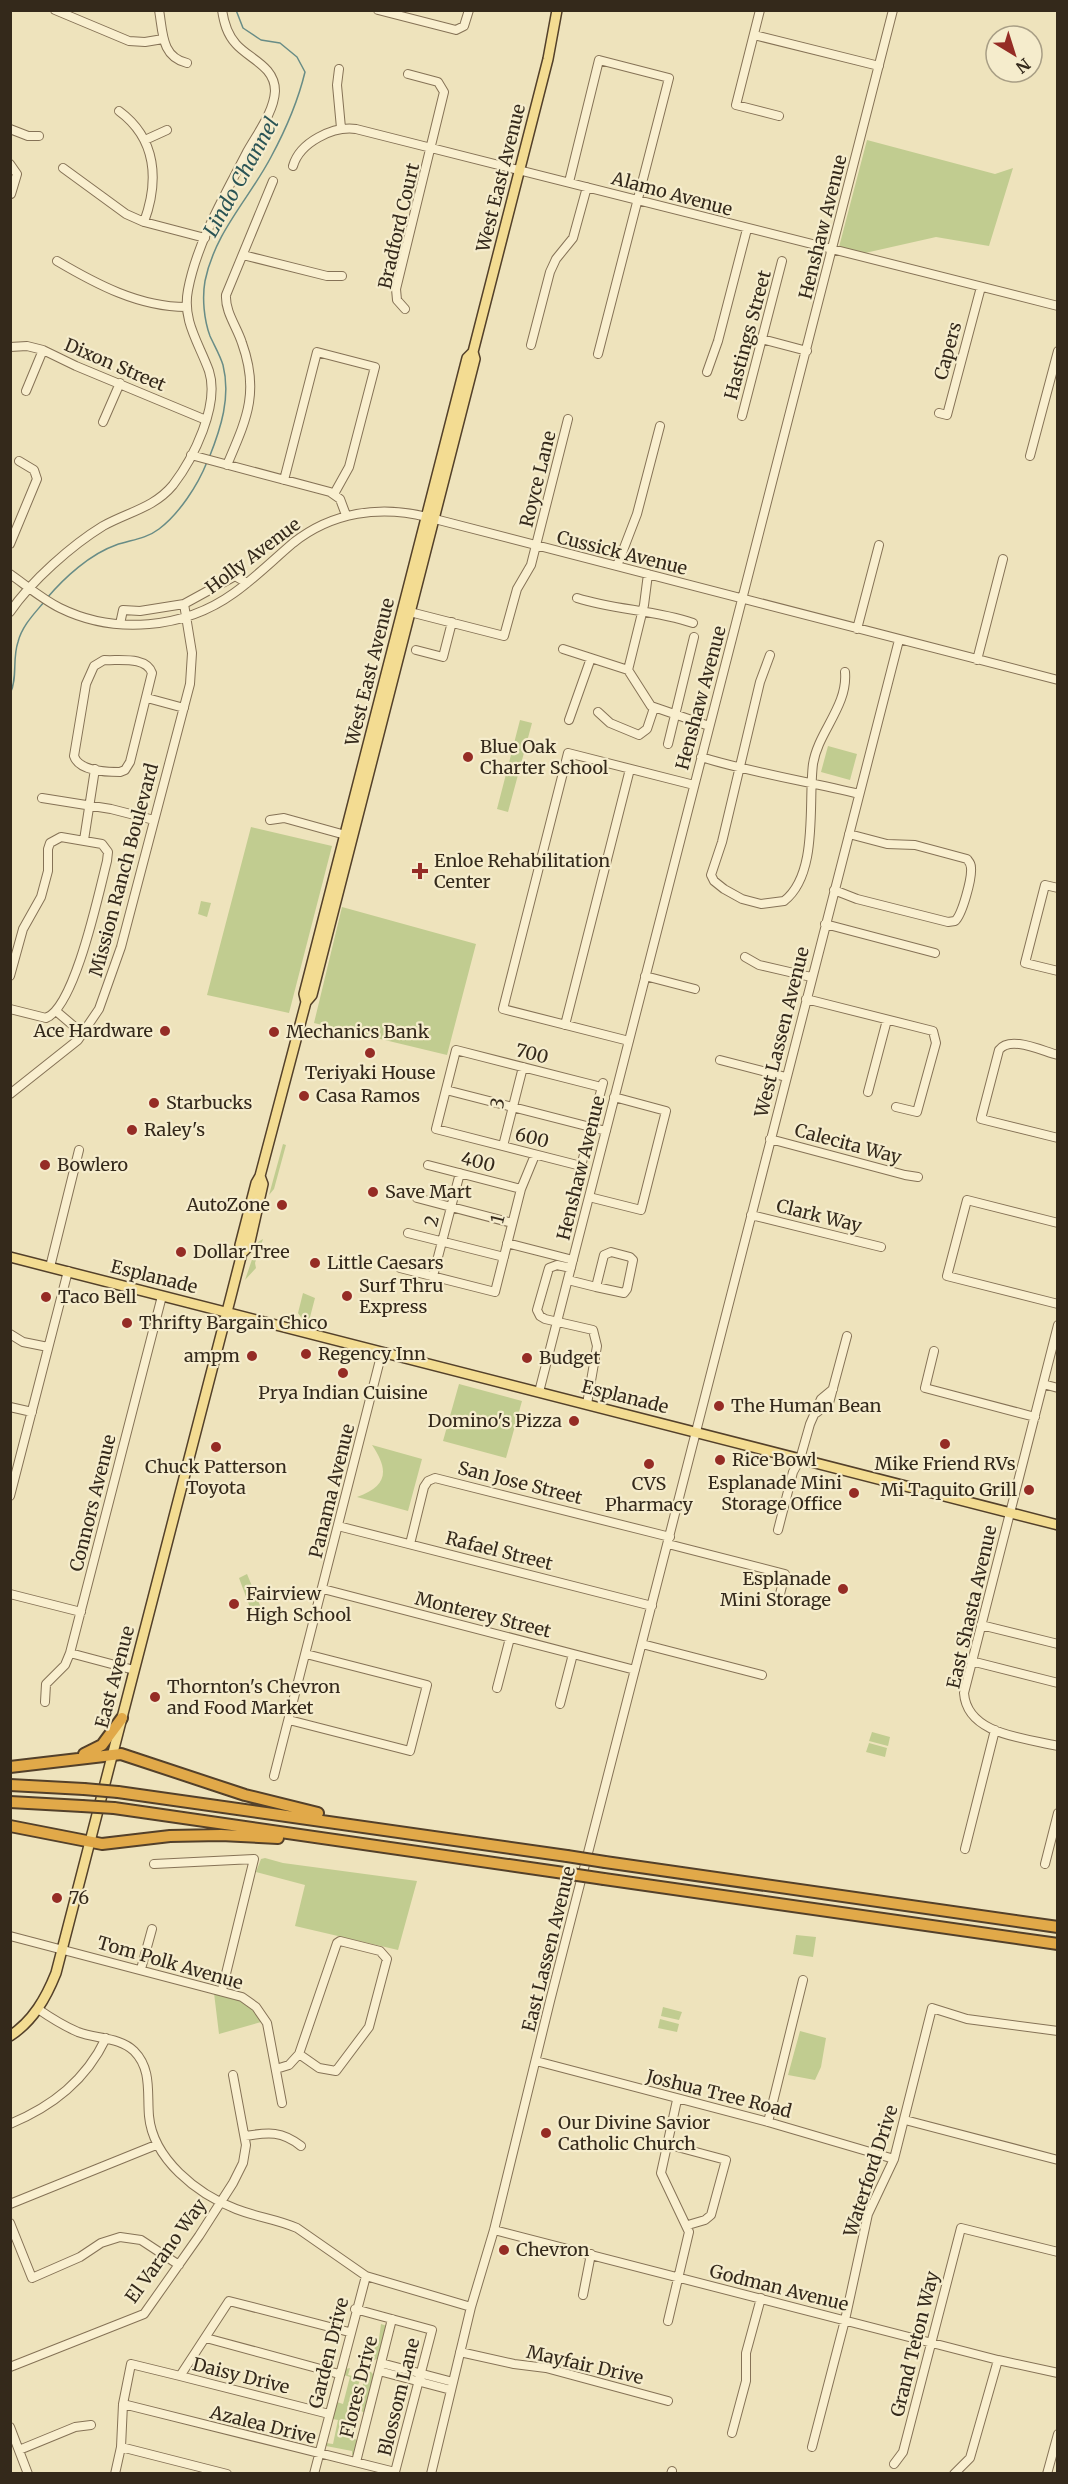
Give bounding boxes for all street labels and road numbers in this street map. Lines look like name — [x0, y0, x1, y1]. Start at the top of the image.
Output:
street label: West East Avenue — [471, 101, 530, 255]
street label: Henshaw Avenue — [793, 152, 852, 302]
street label: Bradford Court — [373, 161, 424, 291]
street label: Alamo Avenue — [608, 166, 735, 221]
street label: Hastings Street — [719, 268, 776, 402]
street label: Capers — [929, 319, 966, 382]
street label: Dixon Street — [61, 333, 169, 396]
street label: Royce Lane — [514, 428, 561, 529]
street label: Holly Avenue — [201, 512, 305, 599]
street label: Cussick Avenue — [554, 525, 690, 580]
street label: West East Avenue — [340, 595, 399, 749]
street label: Henshaw Avenue — [670, 623, 731, 772]
street label: Mission Ranch Boulevard — [84, 760, 163, 979]
street label: West Lassen Avenue — [749, 944, 814, 1120]
street label: 700 — [513, 1038, 551, 1069]
street label: Henshaw Avenue — [551, 1093, 610, 1243]
street label: 3 — [485, 1095, 510, 1111]
street label: Calecita Way — [792, 1118, 905, 1169]
street label: 600 — [513, 1122, 551, 1153]
street label: 400 — [459, 1146, 498, 1177]
street label: Clark Way — [774, 1194, 865, 1237]
street label: 1 — [485, 1212, 510, 1226]
street label: 2 — [419, 1213, 444, 1229]
street label: Esplanade — [108, 1255, 200, 1298]
street label: Esplanade — [579, 1375, 671, 1418]
street label: Panama Avenue — [304, 1421, 359, 1560]
street label: Connors Avenue — [64, 1432, 121, 1574]
street label: San Jose Street — [455, 1456, 585, 1509]
street label: East Shasta Avenue — [942, 1523, 1002, 1691]
street label: Rafael Street — [443, 1526, 555, 1575]
street label: Monterey Street — [413, 1587, 553, 1643]
street label: East Avenue — [90, 1623, 139, 1731]
street label: East Lassen Avenue — [517, 1864, 580, 2034]
street label: Tom Polk Avenue — [95, 1931, 246, 1994]
street label: Joshua Tree Road — [643, 2064, 794, 2123]
street label: Waterford Drive — [838, 2102, 903, 2241]
street label: El Varano Way — [120, 2194, 211, 2307]
street label: Godman Avenue — [707, 2259, 851, 2316]
street label: Grand Teton Way — [885, 2268, 944, 2419]
street label: Garden Drive — [304, 2295, 353, 2411]
street label: Flores Drive — [335, 2334, 382, 2440]
street label: Blossom Lane — [373, 2335, 424, 2458]
street label: Mayfair Drive — [524, 2340, 646, 2389]
street label: Daisy Drive — [190, 2352, 292, 2399]
street label: Azalea Drive — [207, 2400, 319, 2449]

